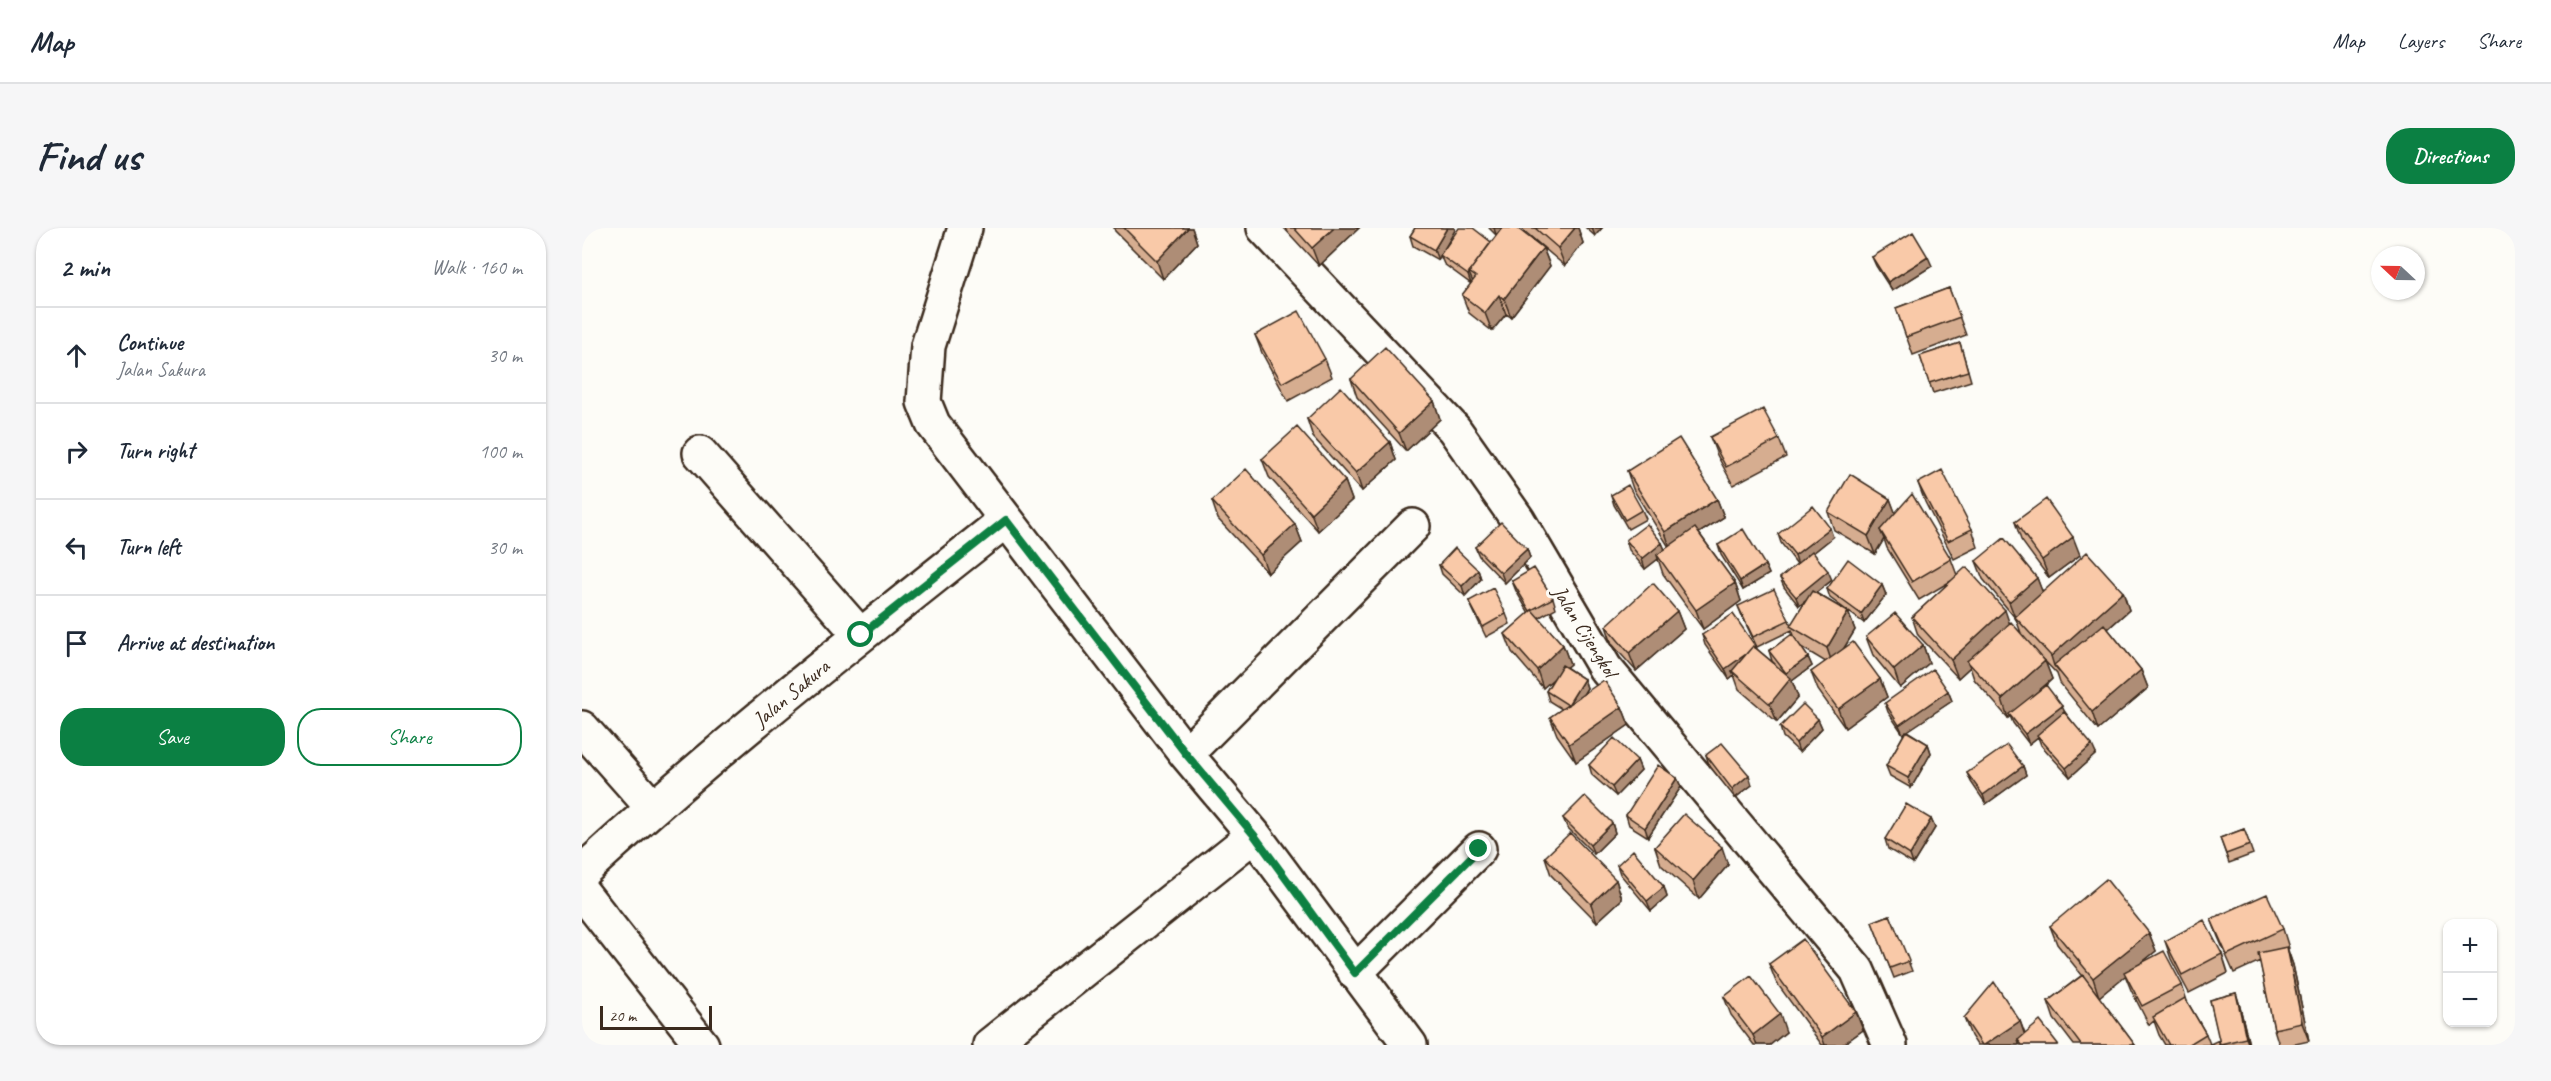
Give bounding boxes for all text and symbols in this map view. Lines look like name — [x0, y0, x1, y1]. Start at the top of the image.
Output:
text: Map — [30, 24, 73, 59]
text: Map — [2332, 28, 2365, 54]
text: Layers — [2398, 28, 2444, 54]
text: Share — [2477, 28, 2521, 54]
button: Directions — [2386, 128, 2515, 184]
text: Find us — [36, 130, 141, 183]
north arrow — [2371, 246, 2425, 300]
text: 2 min — [60, 251, 110, 284]
text: Walk · 160 m — [432, 255, 522, 280]
text: Continue — [117, 329, 183, 357]
icon: ahead — [60, 339, 93, 372]
text: 30 m — [488, 343, 522, 368]
text: Jalan Sakura — [117, 357, 205, 382]
icon: right — [60, 435, 93, 468]
text: Turn right — [117, 437, 194, 465]
text: 100 m — [479, 439, 522, 464]
icon: left — [60, 531, 93, 564]
text: Turn left — [117, 533, 181, 561]
text: 30 m — [488, 535, 522, 560]
street label: Jalan Cijengkol — [1546, 580, 1625, 684]
route start — [847, 621, 873, 647]
icon: arrive — [60, 627, 93, 660]
text: Arrive at destination — [117, 629, 274, 657]
street label: Jalan Sakura — [747, 652, 836, 733]
button: Save — [60, 708, 285, 766]
button: Share — [297, 708, 522, 766]
route end — [1465, 835, 1491, 861]
map controls — [2443, 919, 2497, 1027]
button: + — [2443, 919, 2497, 973]
button: − — [2443, 973, 2497, 1027]
scale bar — [600, 1003, 712, 1030]
text: 20 m — [609, 1006, 636, 1026]

